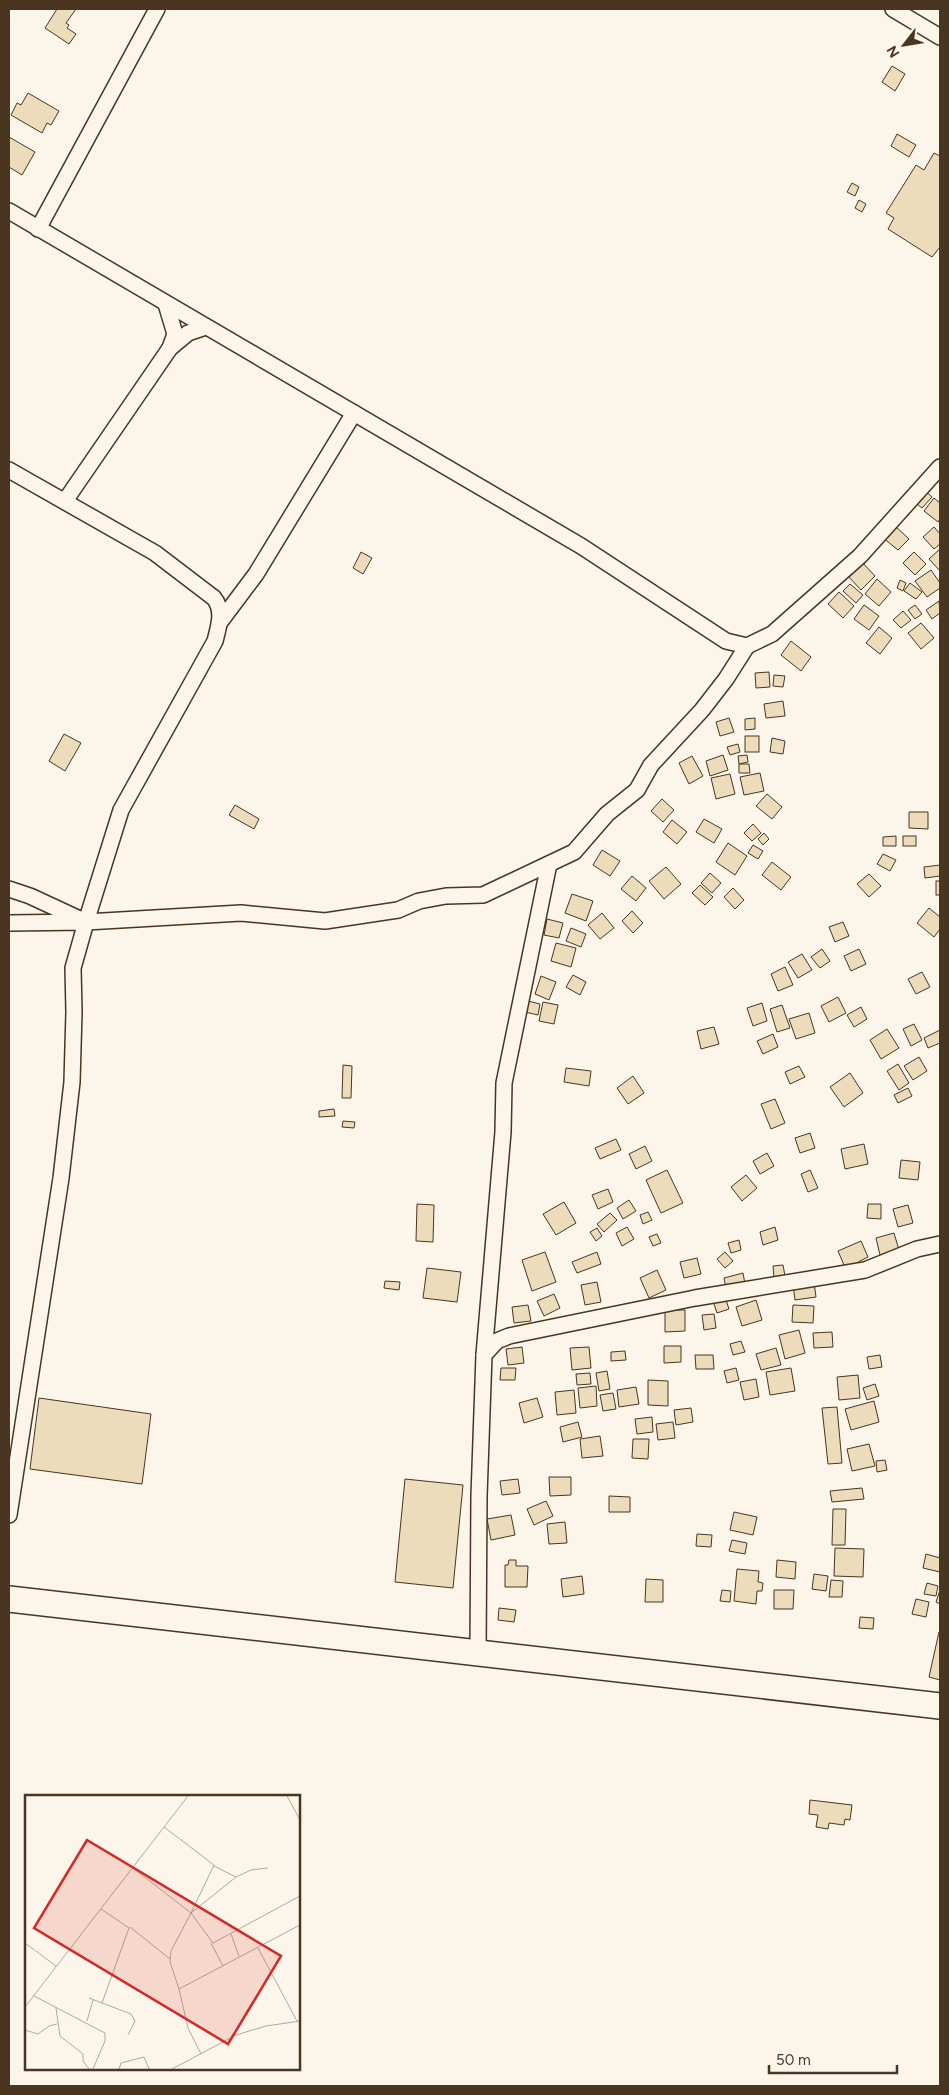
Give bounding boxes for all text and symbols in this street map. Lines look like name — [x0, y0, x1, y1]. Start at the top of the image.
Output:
north arrow — [879, 20, 929, 70]
text: N — [883, 42, 903, 60]
inset map — [25, 1795, 300, 2070]
scale bar — [769, 2042, 896, 2074]
text: 50 m — [776, 2051, 811, 2069]

